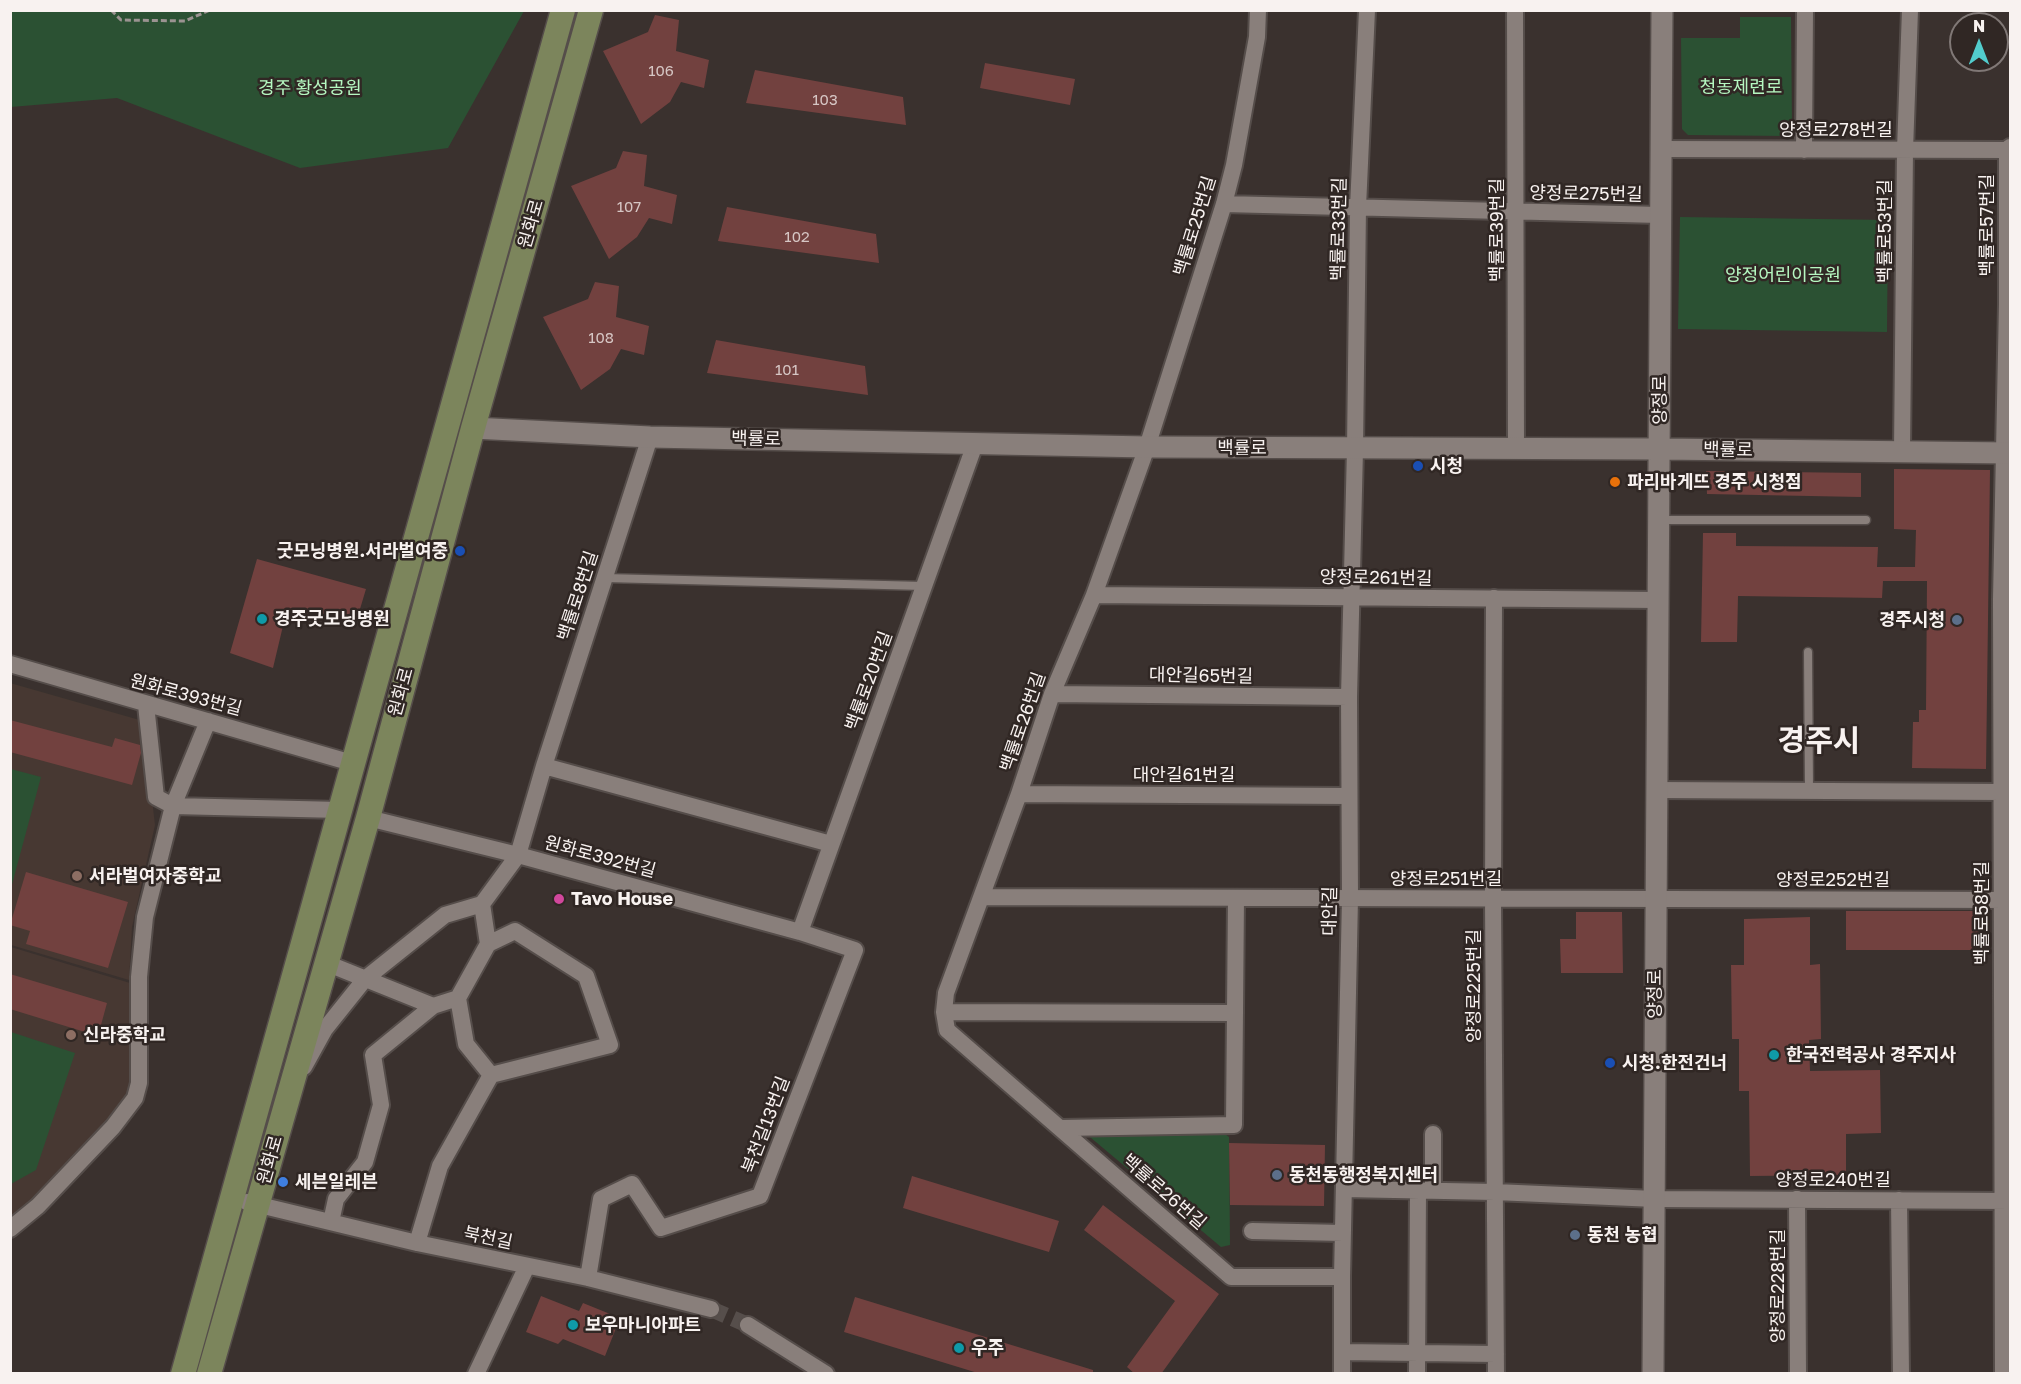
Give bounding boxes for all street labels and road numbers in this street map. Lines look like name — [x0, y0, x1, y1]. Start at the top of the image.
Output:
street label: 양정로278번길 — [1779, 119, 1893, 141]
street label: 백률로25번길 — [1170, 173, 1220, 279]
street label: 백률로57번길 — [1976, 174, 1998, 276]
street label: 백률로33번길 — [1327, 177, 1351, 281]
street label: 백률로39번길 — [1486, 178, 1508, 282]
street label: 백률로53번길 — [1874, 179, 1896, 283]
street label: 양정로275번길 — [1529, 182, 1643, 206]
street label: 원화로 — [514, 197, 548, 251]
street label: 양정로 — [1649, 375, 1671, 425]
street label: 백률로 — [731, 428, 781, 450]
street label: 백률로 — [1217, 437, 1267, 459]
street label: 백률로 — [1703, 439, 1753, 461]
street label: 백률로8번길 — [553, 548, 603, 644]
street label: 양정로261번길 — [1319, 566, 1433, 590]
street label: 백률로20번길 — [841, 628, 897, 734]
street label: 대안길65번길 — [1149, 664, 1253, 688]
street label: 원화로 — [384, 665, 418, 719]
street label: 백률로26번길 — [996, 669, 1050, 775]
street label: 원화로393번길 — [128, 670, 244, 720]
street label: 대안길61번길 — [1133, 764, 1235, 786]
street label: 원화로392번길 — [542, 832, 658, 882]
street label: 백률로58번길 — [1971, 861, 1993, 965]
street label: 양정로251번길 — [1390, 868, 1502, 890]
street label: 양정로252번길 — [1776, 869, 1890, 891]
street label: 대안길 — [1319, 886, 1341, 936]
street label: 양정로225번길 — [1463, 929, 1485, 1043]
street label: 양정로 — [1644, 969, 1666, 1019]
street label: 북천길13번길 — [738, 1073, 794, 1177]
street label: 원화로 — [253, 1133, 287, 1187]
street label: 백률로26번길 — [1118, 1150, 1210, 1234]
street label: 양정로240번길 — [1775, 1169, 1891, 1191]
street label: 북천길 — [461, 1222, 515, 1254]
street label: 양정로228번길 — [1767, 1229, 1789, 1343]

